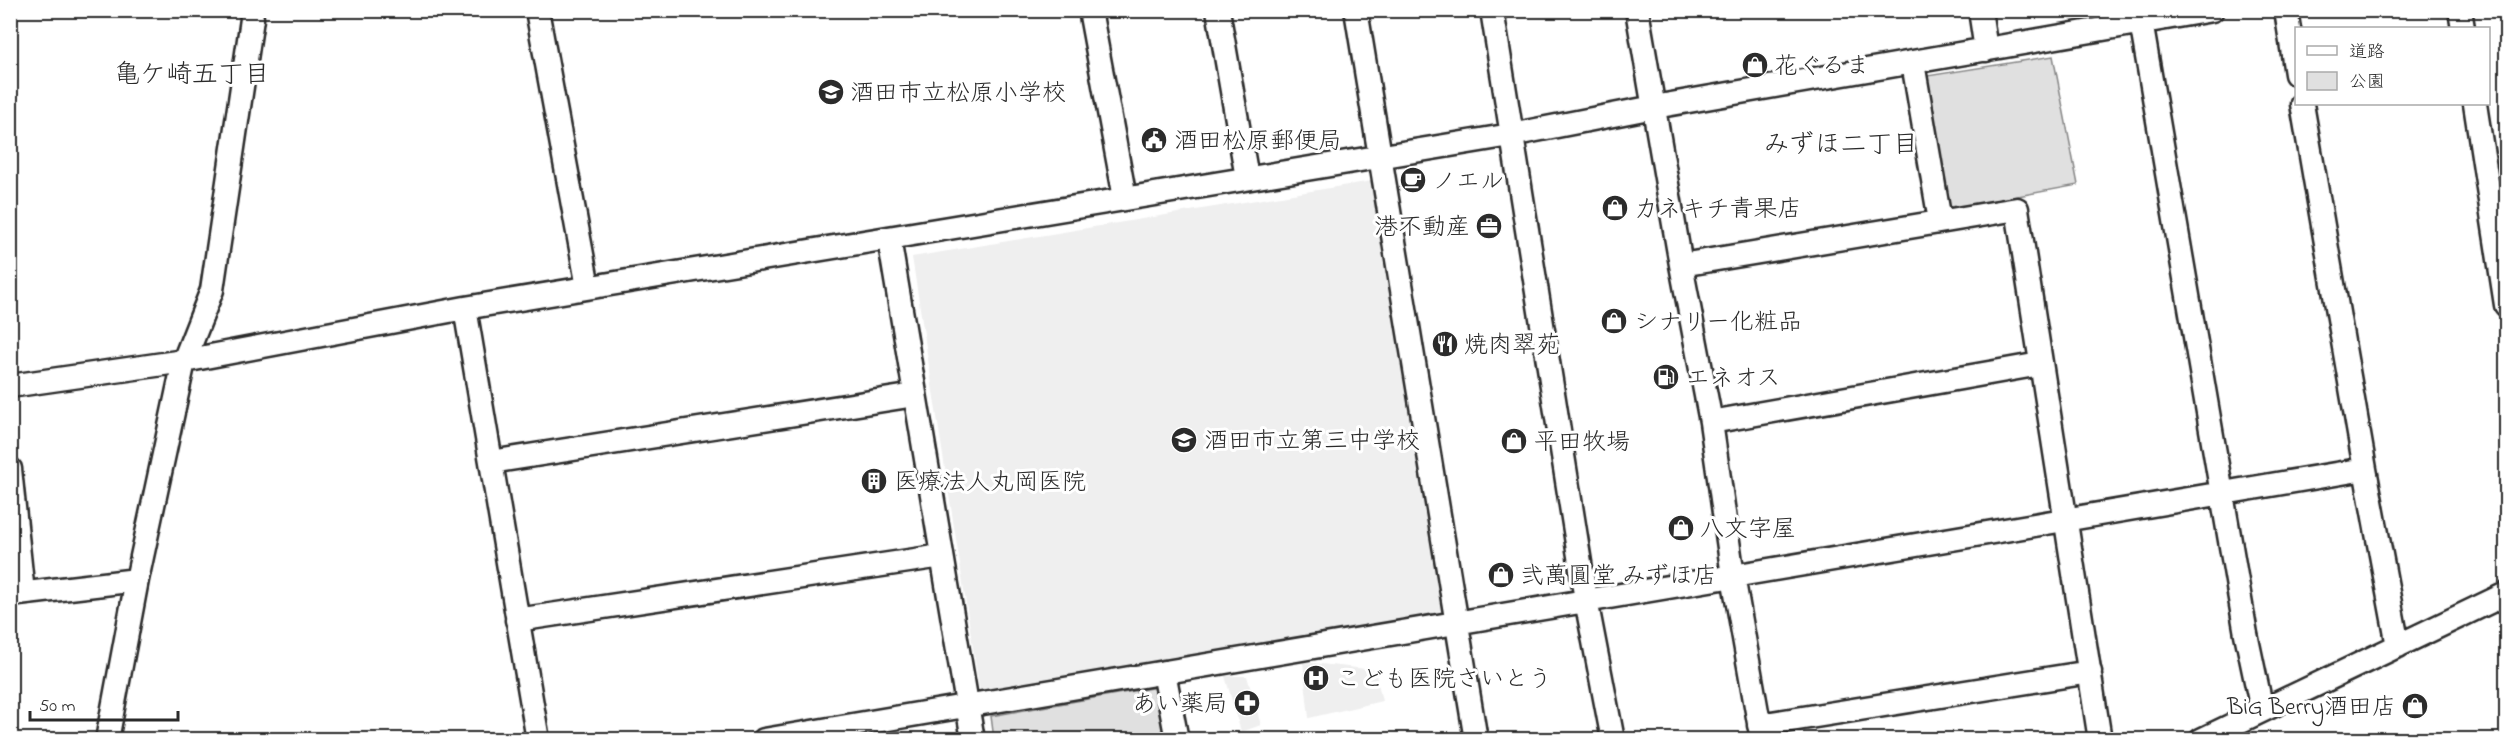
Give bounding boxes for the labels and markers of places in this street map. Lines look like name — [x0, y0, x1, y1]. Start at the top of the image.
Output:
shop icon: 花ぐるま — [1740, 50, 1770, 80]
place label: 花ぐるま — [1774, 50, 1870, 85]
school or university icon: 酒田市立松原小学校 — [816, 77, 846, 107]
place label: 酒田市立松原小学校 — [850, 77, 1066, 112]
public building icon: 酒田松原郵便局 — [1139, 125, 1169, 155]
place label: 酒田松原郵便局 — [1174, 125, 1342, 160]
cafe icon: ノエル — [1398, 165, 1428, 195]
place label: ノエル — [1432, 165, 1504, 200]
shop icon: カネキチ青果店 — [1600, 193, 1630, 223]
place label: カネキチ青果店 — [1634, 193, 1802, 228]
place label: 港不動産 — [1374, 211, 1470, 246]
office icon: 港不動産 — [1474, 211, 1504, 241]
shop icon: シナリー化粧品 — [1599, 306, 1629, 336]
place label: シナリー化粧品 — [1634, 306, 1802, 341]
restaurant icon: 焼肉翠苑 — [1430, 329, 1460, 359]
place label: 焼肉翠苑 — [1464, 329, 1560, 364]
fuel station icon: エネオス — [1651, 362, 1681, 392]
place label: エネオス — [1686, 362, 1781, 397]
school or university icon: 酒田市立第三中学校 — [1169, 425, 1199, 455]
place label: 酒田市立第三中学校 — [1204, 425, 1420, 460]
shop icon: 平田牧場 — [1499, 426, 1529, 456]
place label: 平田牧場 — [1534, 426, 1630, 461]
building icon: 医療法人丸岡医院 — [859, 466, 889, 496]
place label: 医療法人丸岡医院 — [894, 466, 1086, 501]
shop icon: 八文字屋 — [1666, 513, 1696, 543]
place label: 八文字屋 — [1700, 513, 1796, 548]
shop icon: 弐萬圓堂 みずほ店 — [1486, 560, 1516, 590]
place label: 弐萬圓堂 みずほ店 — [1520, 560, 1717, 595]
hospital icon: こども医院さいとう — [1301, 663, 1331, 693]
place label: こども医院さいとう — [1336, 663, 1552, 698]
place label: あい薬局 — [1132, 688, 1228, 723]
pharmacy icon: あい薬局 — [1232, 688, 1262, 718]
place label: BiG Berry酒田店 — [2226, 691, 2396, 727]
shop icon: BiG Berry酒田店 — [2400, 691, 2430, 721]

